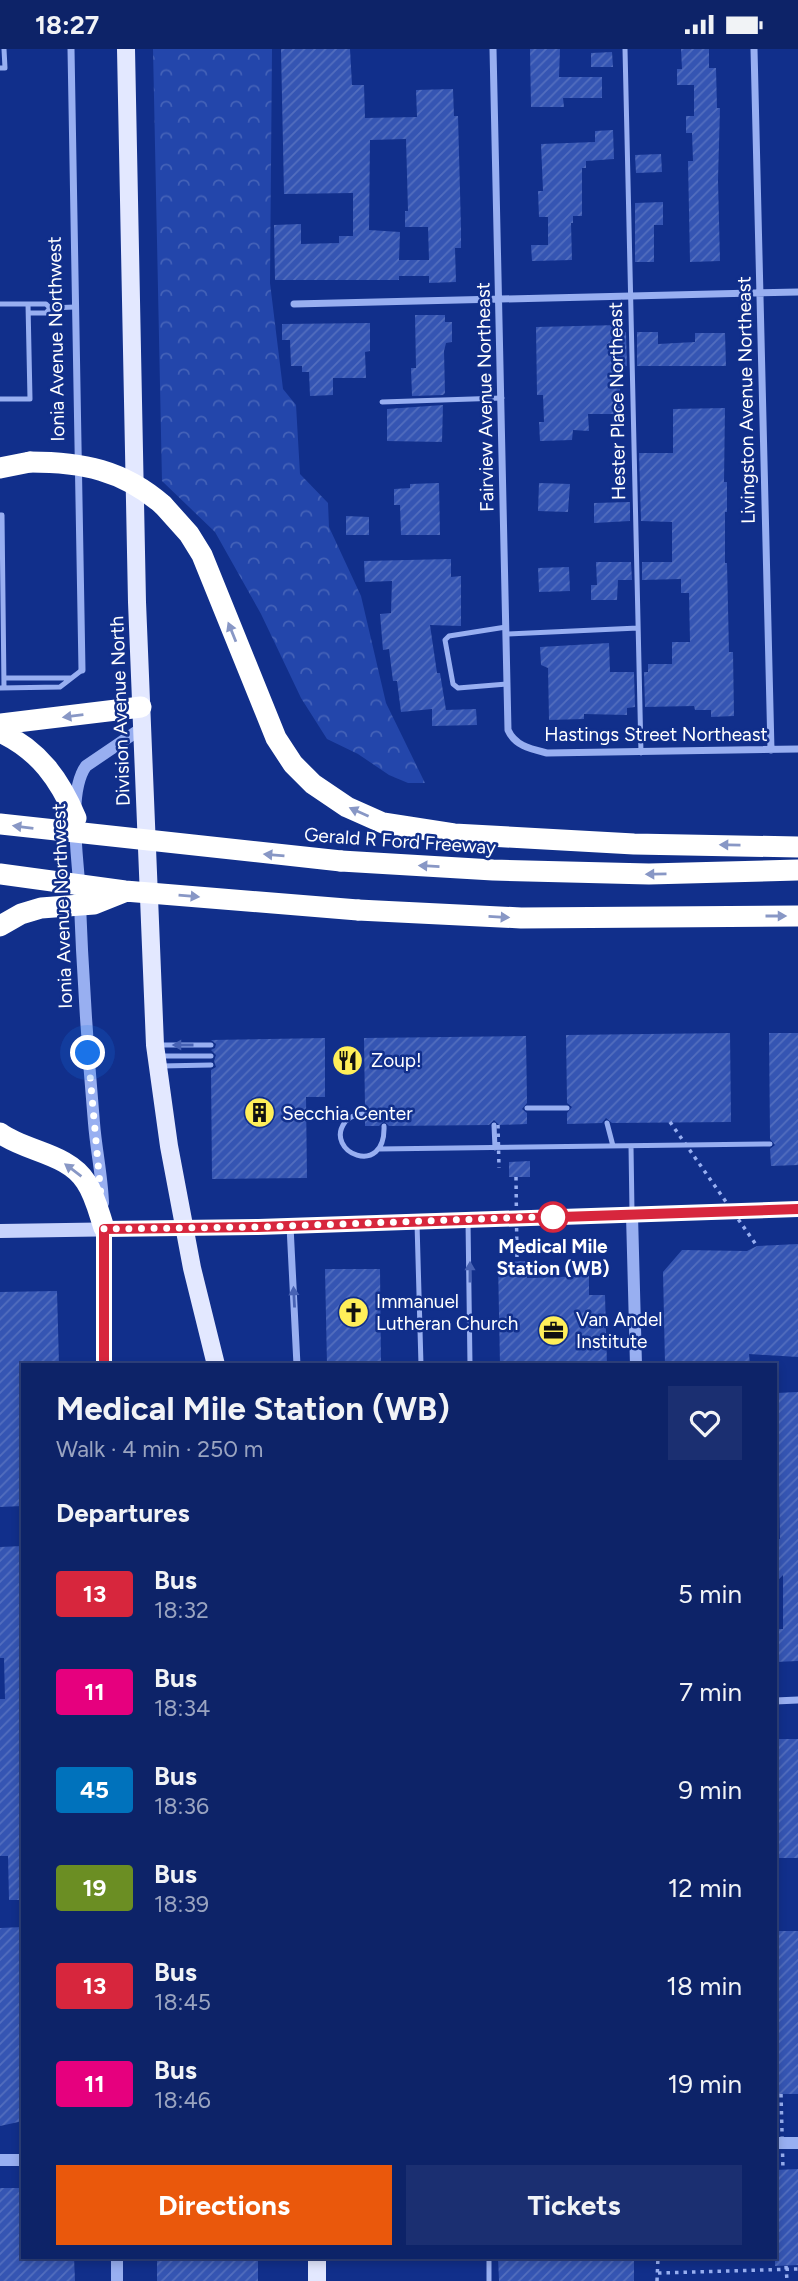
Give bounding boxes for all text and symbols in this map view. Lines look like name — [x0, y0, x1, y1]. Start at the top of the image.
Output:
text: 18:27 — [35, 9, 99, 41]
street label: Ionia Avenue Northwest — [43, 236, 69, 442]
street label: Livingston Avenue Northeast — [732, 276, 760, 524]
street label: Fairview Avenue Northeast — [471, 282, 499, 512]
street label: Hester Place Northeast — [604, 302, 630, 500]
street label: Division Avenue North — [105, 616, 135, 806]
one-way arrow — [227, 622, 238, 643]
one-way arrow — [62, 710, 84, 721]
street label: Hastings Street Northeast — [544, 723, 768, 746]
street label: Ionia Avenue Northwest — [47, 803, 77, 1009]
one-way arrow — [349, 806, 369, 818]
one-way arrow — [12, 821, 34, 832]
street label: Gerald R Ford Freeway — [303, 823, 497, 859]
one-way arrow — [719, 840, 741, 851]
one-way arrow — [262, 849, 284, 860]
one-way arrow — [418, 861, 440, 872]
one-way arrow — [645, 868, 667, 879]
one-way arrow — [179, 891, 201, 902]
one-way arrow — [489, 911, 511, 922]
one-way arrow — [765, 911, 787, 922]
your location — [70, 1035, 105, 1070]
one-way arrow — [172, 1039, 194, 1051]
restaurant icon: Zoup! — [331, 1043, 365, 1077]
place label: Zoup! — [371, 1049, 422, 1072]
building icon: Secchia Center — [242, 1096, 276, 1130]
place label: Secchia Center — [282, 1102, 413, 1125]
one-way arrow — [64, 1163, 82, 1177]
marker: Medical Mile Station (WB) — [538, 1202, 568, 1232]
place label: Medical Mile Station (WB) — [497, 1235, 609, 1280]
one-way arrow — [464, 1261, 476, 1283]
one-way arrow — [288, 1286, 299, 1308]
place label: Immanuel Lutheran Church — [376, 1290, 518, 1335]
church icon: Immanuel Lutheran Church — [336, 1295, 370, 1329]
place label: Van Andel Institute — [576, 1308, 663, 1353]
office icon: Van Andel Institute — [536, 1313, 570, 1347]
button: heart — [668, 1386, 742, 1460]
text: Medical Mile Station (WB) — [56, 1389, 450, 1428]
text: Walk · 4 min · 250 m — [56, 1435, 263, 1463]
text: Departures — [56, 1497, 190, 1529]
text: Bus — [154, 1564, 197, 1596]
text: 5 min — [678, 1578, 742, 1610]
text: 13 — [83, 1579, 106, 1608]
text: 18:32 — [154, 1596, 209, 1624]
text: Bus — [154, 1662, 197, 1694]
text: 7 min — [679, 1676, 742, 1708]
text: 11 — [84, 1677, 105, 1706]
text: 18:34 — [154, 1694, 210, 1722]
text: Bus — [154, 1760, 197, 1792]
text: 9 min — [678, 1774, 742, 1806]
text: 45 — [80, 1775, 109, 1804]
text: 18:36 — [154, 1792, 209, 1820]
text: Bus — [154, 1858, 197, 1890]
text: 12 min — [668, 1872, 742, 1904]
text: 19 — [82, 1873, 107, 1902]
text: 18:39 — [154, 1890, 209, 1918]
text: Bus — [154, 1956, 197, 1988]
text: 18 min — [666, 1970, 742, 2002]
text: 13 — [83, 1971, 106, 2000]
text: 18:45 — [154, 1988, 211, 2016]
text: Bus — [154, 2054, 197, 2086]
text: 19 min — [667, 2068, 742, 2100]
text: 11 — [84, 2069, 105, 2098]
text: 18:46 — [154, 2086, 211, 2114]
button: Directions — [56, 2165, 392, 2245]
button: Tickets — [406, 2165, 742, 2245]

